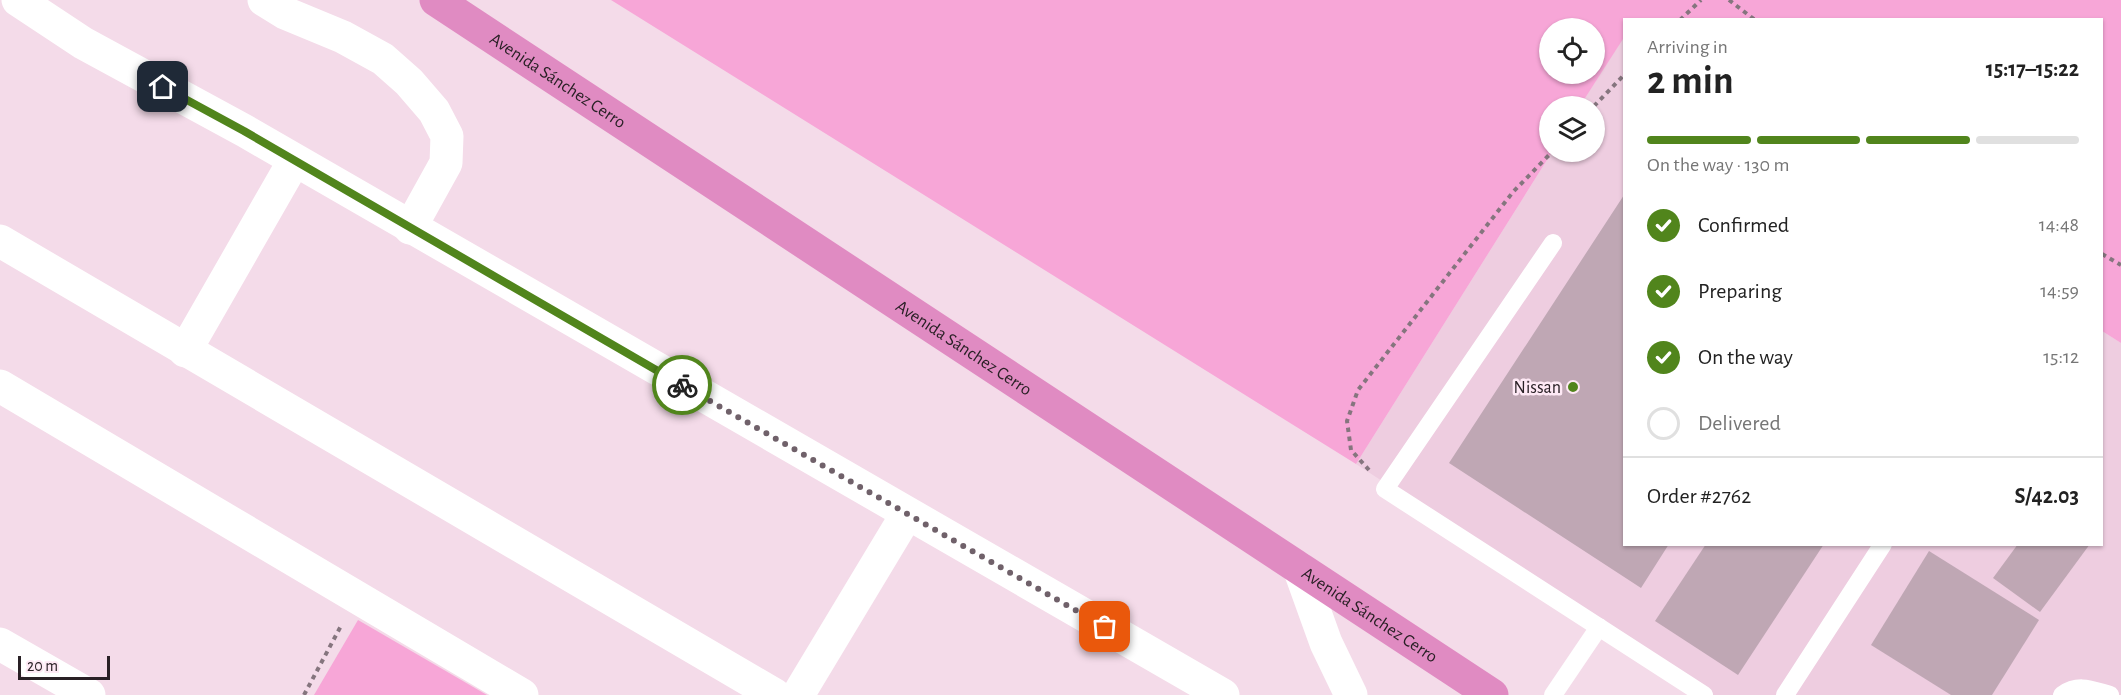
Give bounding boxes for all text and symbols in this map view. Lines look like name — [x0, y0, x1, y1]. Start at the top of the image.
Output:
map controls — [1539, 18, 1605, 162]
button: locate — [1539, 18, 1605, 84]
street label: Avenida Sánchez Cerro — [486, 30, 629, 132]
text: Arriving in — [1647, 37, 1728, 57]
text: 15:17–15:22 — [1986, 58, 2079, 80]
pin — [137, 61, 188, 112]
text: 2 min — [1647, 62, 1734, 101]
icon: home — [146, 70, 179, 103]
button: layers — [1539, 96, 1605, 162]
text: On the way · 130 m — [1647, 155, 1789, 175]
icon: check — [1647, 209, 1680, 242]
text: Confirmed — [1698, 214, 1789, 236]
text: 14:48 — [2039, 215, 2079, 235]
icon: check — [1647, 275, 1680, 308]
text: Preparing — [1698, 280, 1782, 302]
text: 14:59 — [2040, 281, 2079, 301]
street label: Avenida Sánchez Cerro — [892, 297, 1035, 399]
icon: check — [1647, 341, 1680, 374]
text: On the way — [1698, 346, 1793, 368]
text: 15:12 — [2043, 347, 2079, 367]
courier — [652, 355, 712, 415]
icon: bike — [666, 369, 699, 402]
place label: Nissan — [1514, 379, 1561, 397]
marker: Nissan — [1566, 380, 1580, 394]
text: Delivered — [1698, 412, 1781, 434]
text: Order #2762 — [1647, 485, 1751, 507]
text: S/42.03 — [2014, 485, 2079, 507]
street label: Avenida Sánchez Cerro — [1298, 564, 1441, 667]
pin — [1079, 601, 1130, 652]
icon: bag — [1088, 610, 1121, 643]
scale bar — [18, 653, 110, 680]
text: 20 m — [27, 658, 58, 674]

